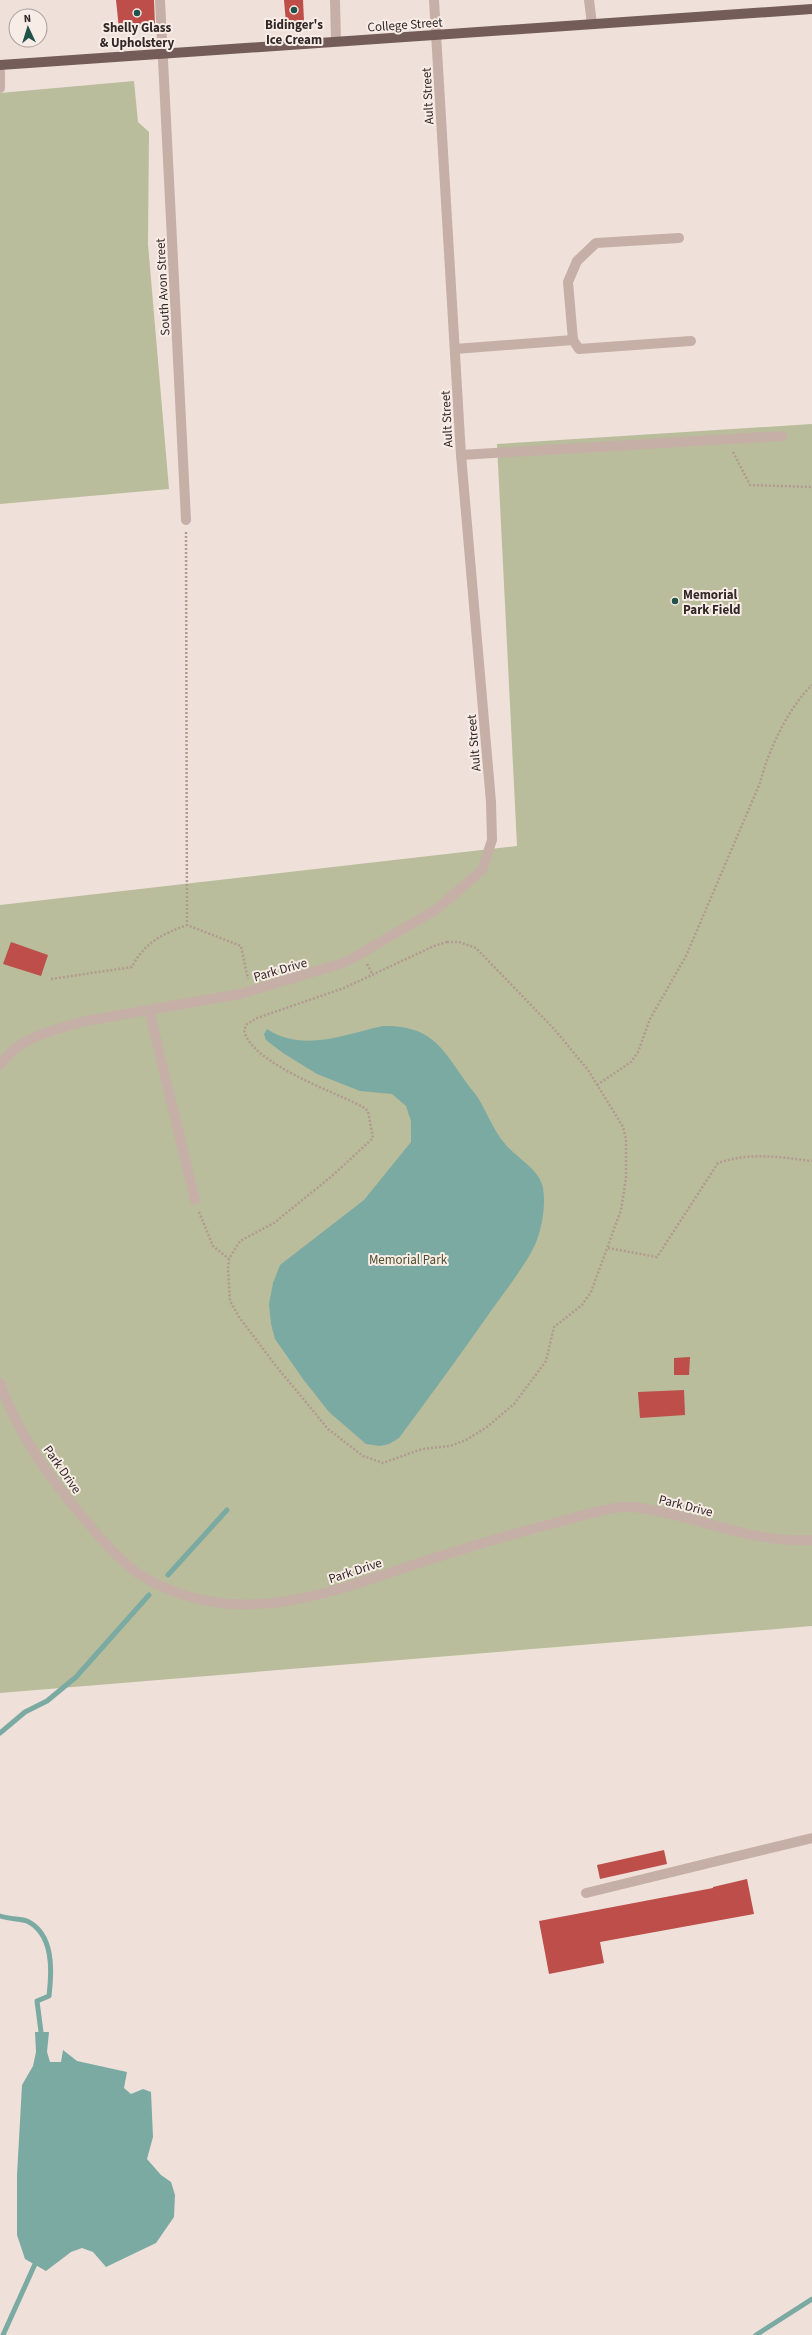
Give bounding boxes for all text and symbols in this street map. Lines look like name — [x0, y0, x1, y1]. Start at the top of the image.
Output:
marker: Bidinger's Ice Cream — [289, 5, 299, 15]
north arrow — [8, 8, 48, 48]
marker: Shelly Glass & Upholstery — [132, 8, 142, 18]
text: N — [23, 11, 32, 26]
street label: College Street — [367, 13, 444, 37]
place label: Bidinger's Ice Cream — [265, 16, 323, 49]
place label: Shelly Glass & Upholstery — [100, 19, 175, 52]
street label: Ault Street — [417, 66, 438, 125]
street label: South Avon Street — [151, 237, 175, 336]
street label: Ault Street — [436, 389, 457, 448]
place label: Memorial Park Field — [683, 586, 740, 619]
marker: Memorial Park Field — [670, 596, 680, 606]
street label: Ault Street — [462, 713, 485, 772]
street label: Park Drive — [251, 954, 309, 986]
park label: Memorial Park — [369, 1251, 448, 1269]
street label: Park Drive — [39, 1442, 85, 1497]
street label: Park Drive — [657, 1491, 715, 1521]
street label: Park Drive — [326, 1554, 384, 1588]

